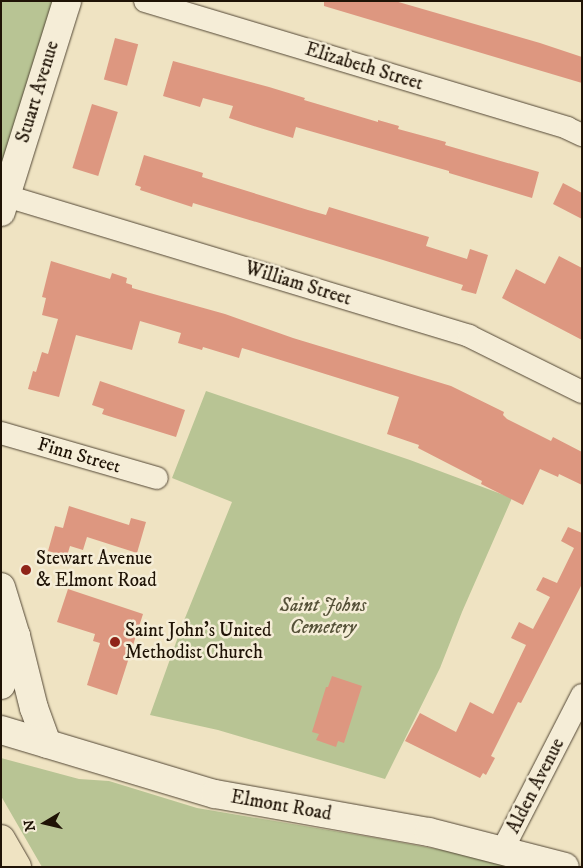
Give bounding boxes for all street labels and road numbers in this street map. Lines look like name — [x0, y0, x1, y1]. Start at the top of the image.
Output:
street label: Stuart Avenue — [12, 38, 64, 146]
street label: Elizabeth Street — [302, 38, 426, 96]
street label: William Street — [242, 257, 354, 311]
street label: Finn Street — [35, 433, 123, 479]
street label: Alden Avenue — [502, 735, 570, 837]
street label: Elmont Road — [229, 786, 333, 826]

